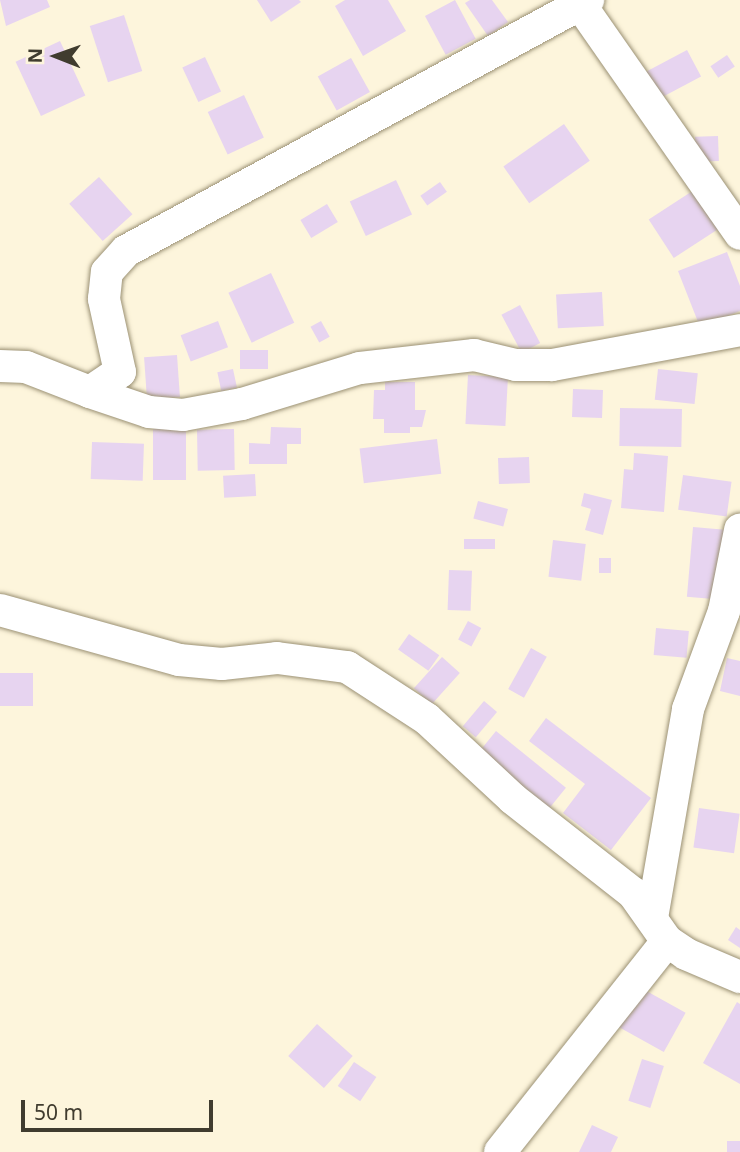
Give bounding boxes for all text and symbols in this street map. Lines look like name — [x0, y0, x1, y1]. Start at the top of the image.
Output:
north arrow — [21, 21, 91, 91]
text: N — [22, 48, 48, 64]
scale bar — [24, 1086, 217, 1130]
text: 50 m — [34, 1098, 83, 1126]

